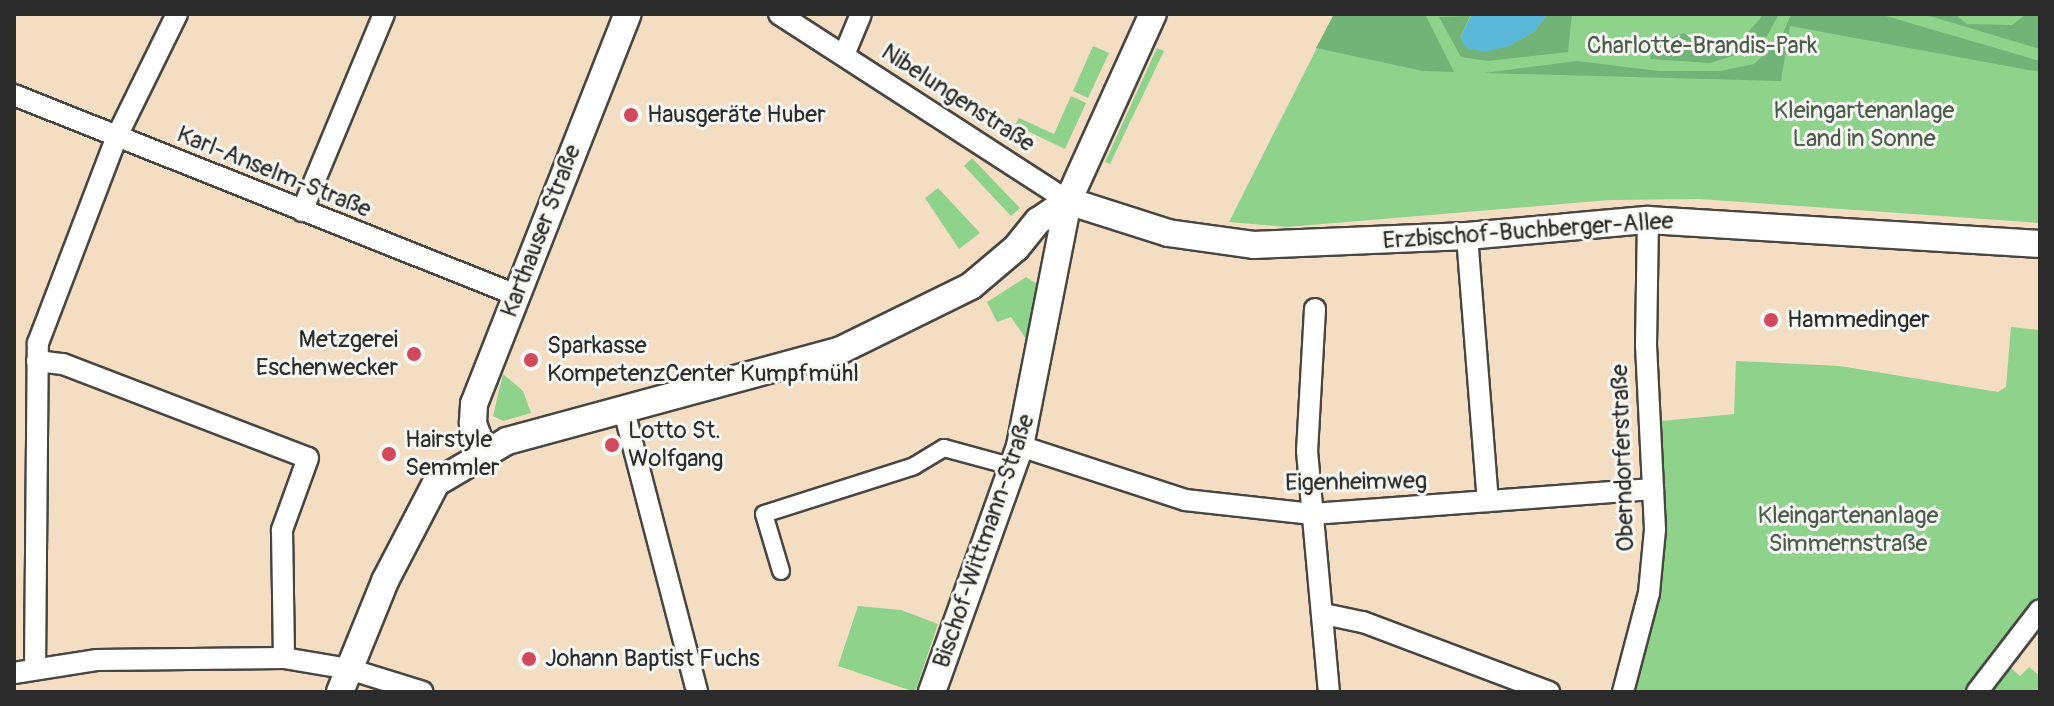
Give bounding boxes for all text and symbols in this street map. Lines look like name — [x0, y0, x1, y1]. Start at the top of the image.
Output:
park label: Charlotte-Brandis-Park — [1587, 32, 1817, 60]
street label: Nibelungenstraße — [876, 38, 1040, 158]
park label: Kleingartenanlage Land in Sonne — [1774, 97, 1954, 153]
place label: Hausgeräte Huber — [647, 101, 826, 129]
marker: Hausgeräte Huber — [622, 106, 640, 124]
street label: Karl-Anselm-Straße — [173, 120, 375, 224]
street label: Karthauser Straße — [495, 141, 587, 321]
street label: Erzbischof-Buchberger-Allee — [1382, 206, 1674, 256]
place label: Hammedinger — [1787, 306, 1930, 334]
marker: Hammedinger — [1762, 311, 1780, 329]
place label: Metzgerei Eschenwecker — [256, 326, 398, 382]
place label: Sparkasse KompetenzCenter Kumpfmühl — [547, 332, 859, 388]
marker: Metzgerei Eschenwecker — [405, 345, 423, 363]
marker: Sparkasse KompetenzCenter Kumpfmühl — [522, 351, 540, 369]
street label: Oberndorferstraße — [1605, 364, 1641, 552]
street label: Bischof-Wittmann-Straße — [927, 410, 1041, 672]
place label: Lotto St. Wolfgang — [628, 417, 723, 473]
place label: Hairstyle Semmler — [405, 426, 499, 482]
marker: Lotto St. Wolfgang — [603, 436, 621, 454]
marker: Hairstyle Semmler — [380, 445, 398, 463]
street label: Eigenheimweg — [1285, 466, 1427, 498]
park label: Kleingartenanlage Simmernstraße — [1758, 502, 1938, 558]
place label: Johann Baptist Fuchs — [545, 645, 760, 673]
marker: Johann Baptist Fuchs — [520, 650, 538, 668]

